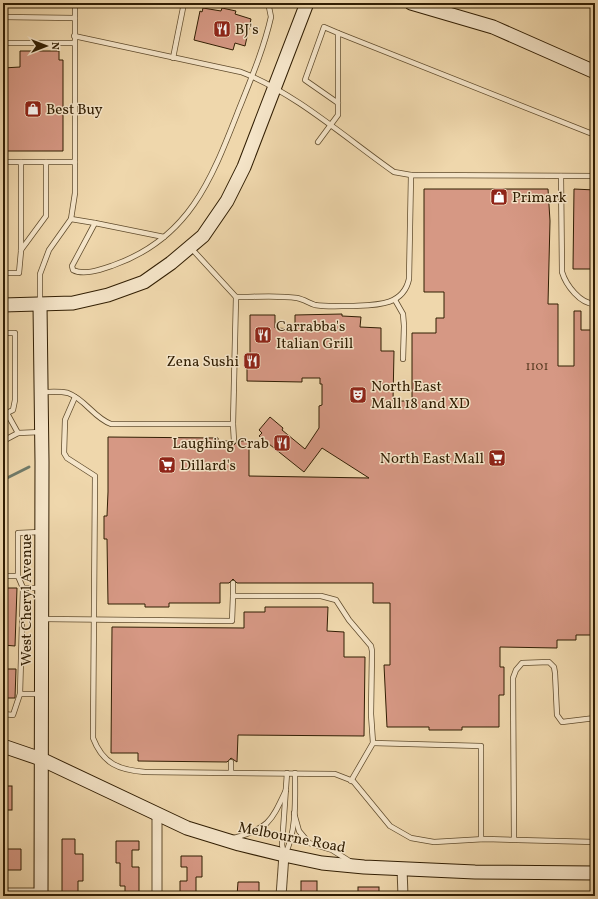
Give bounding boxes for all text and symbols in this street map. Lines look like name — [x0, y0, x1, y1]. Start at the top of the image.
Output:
restaurant icon: BJ's — [212, 19, 232, 39]
place label: BJ's — [235, 20, 259, 41]
north arrow — [26, 26, 66, 66]
text: N — [47, 42, 62, 50]
shop icon: Best Buy — [23, 99, 43, 119]
place label: Best Buy — [46, 100, 103, 121]
shop icon: Primark — [489, 187, 509, 207]
place label: Primark — [512, 188, 567, 209]
place label: Carrabba's Italian Grill — [276, 317, 353, 355]
restaurant icon: Carrabba's Italian Grill — [253, 325, 273, 345]
restaurant icon: Zena Sushi — [242, 351, 262, 371]
place label: Zena Sushi — [166, 352, 239, 373]
house number: 1101 — [526, 358, 548, 376]
place label: North East Mall 18 and XD — [371, 377, 470, 415]
theatre icon: North East Mall 18 and XD — [348, 385, 368, 405]
restaurant icon: Laughing Crab — [272, 433, 292, 453]
place label: Laughing Crab — [172, 434, 269, 455]
supermarket icon: North East Mall — [487, 448, 507, 468]
place label: North East Mall — [380, 449, 484, 470]
supermarket icon: Dillard's — [157, 455, 177, 475]
place label: Dillard's — [180, 456, 236, 477]
street label: West Cheryl Avenue — [17, 534, 38, 666]
street label: Melbourne Road — [236, 818, 347, 859]

